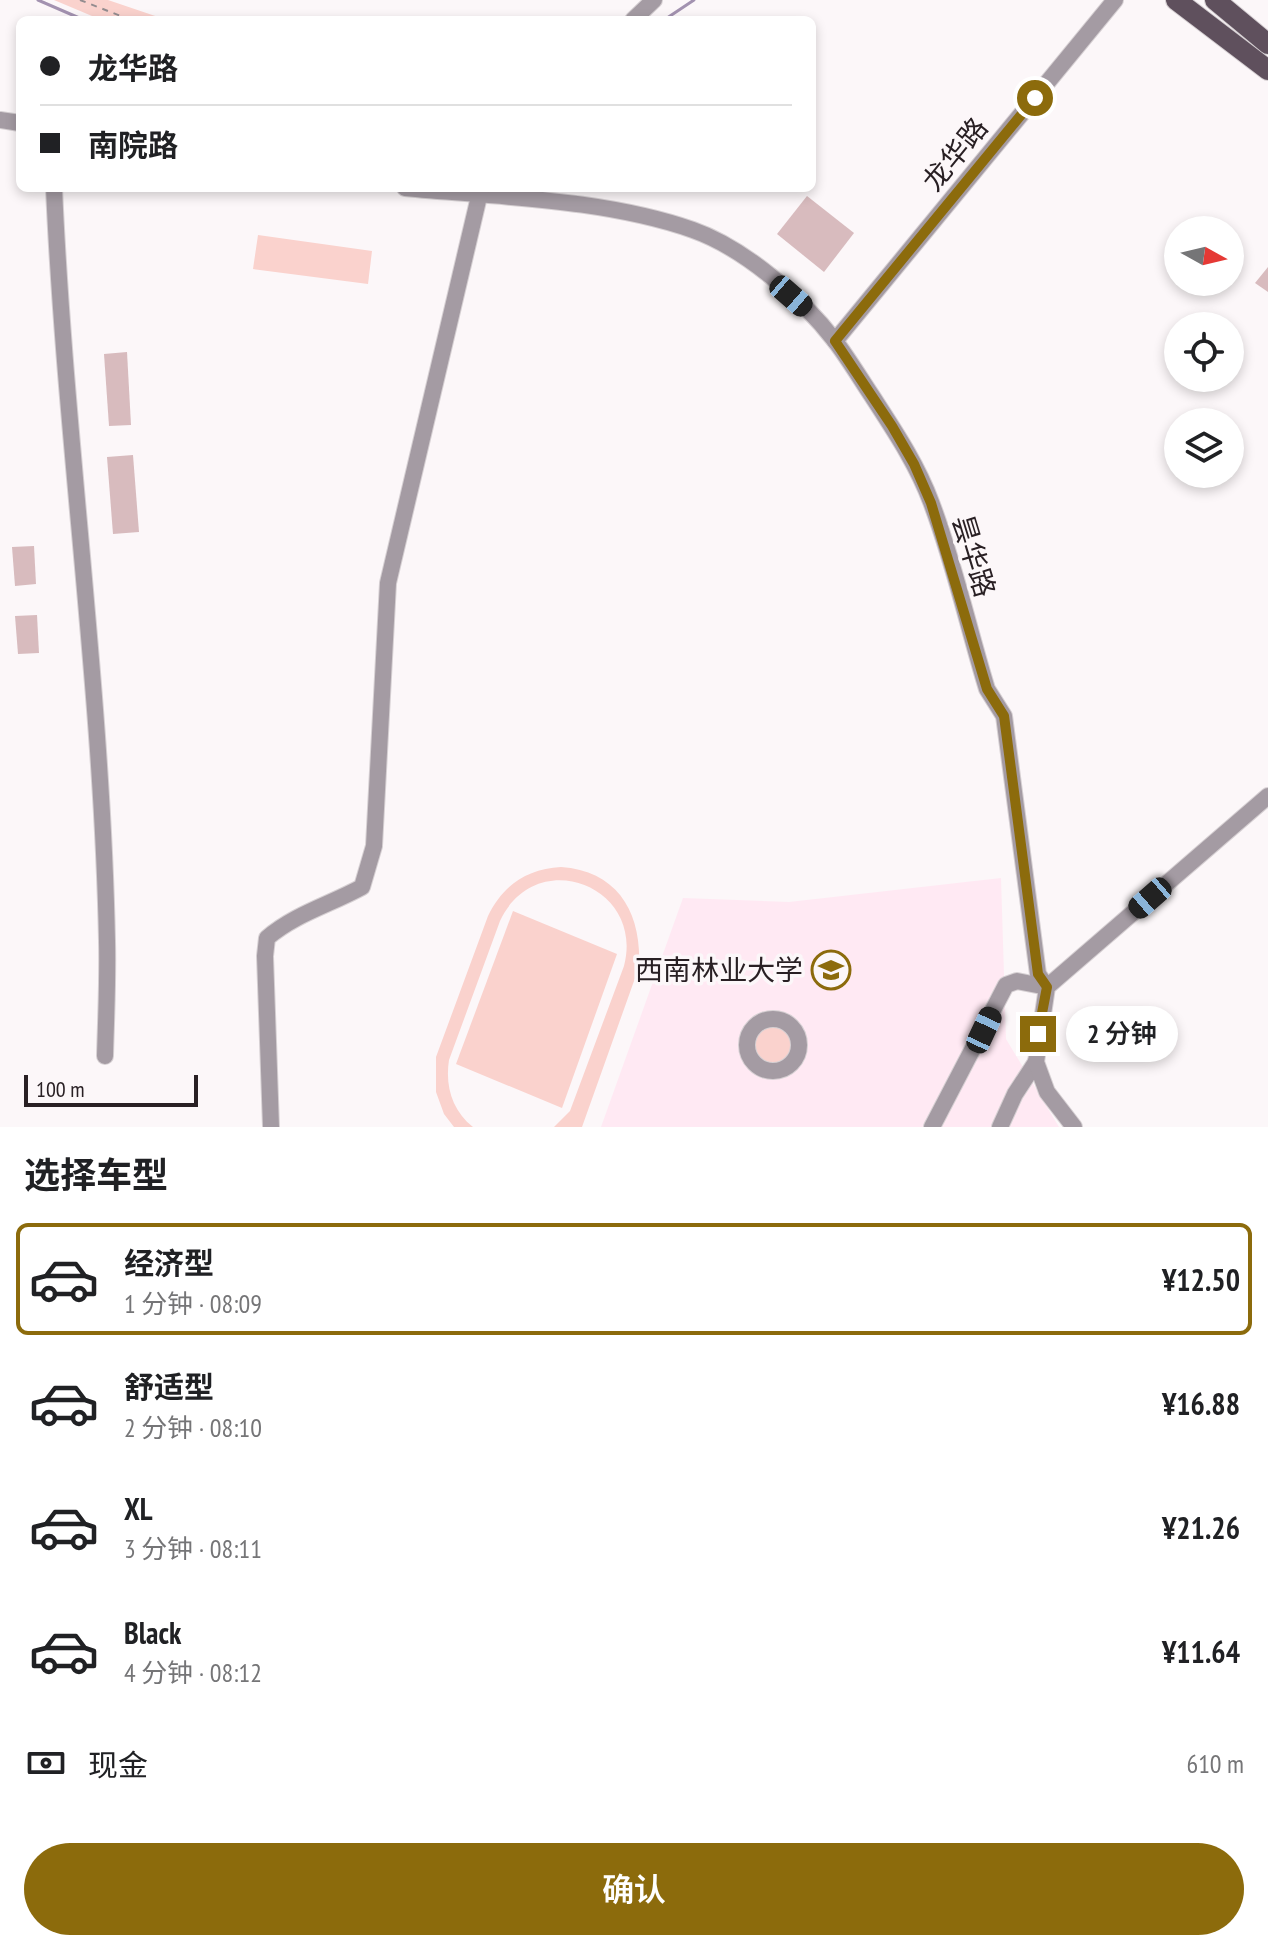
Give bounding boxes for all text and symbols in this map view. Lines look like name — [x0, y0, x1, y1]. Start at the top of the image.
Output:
text: 龙华路 — [88, 48, 178, 87]
route start — [1017, 80, 1053, 116]
street label: 龙华路 — [914, 109, 995, 198]
text: 南院路 — [88, 125, 178, 164]
north arrow — [1164, 216, 1244, 296]
map controls — [1164, 216, 1244, 488]
car — [765, 271, 817, 321]
button: locate — [1164, 312, 1244, 392]
button: layers — [1164, 408, 1244, 488]
street label: 昙华路 — [945, 510, 1004, 601]
car — [1124, 873, 1176, 923]
school or university icon: 西南林业大学 — [810, 949, 852, 991]
place label: 西南林业大学 — [635, 951, 803, 988]
car — [963, 1003, 1005, 1057]
callout: 2 分钟 — [1066, 1006, 1178, 1062]
route end — [1020, 1016, 1056, 1052]
text: 2 分钟 — [1087, 1017, 1157, 1050]
scale bar — [24, 1071, 198, 1107]
text: 100 m — [36, 1075, 85, 1103]
text: 选择车型 — [24, 1151, 168, 1198]
icon: car — [28, 1243, 100, 1315]
text: 经济型 — [124, 1243, 214, 1282]
text: ¥12.50 — [1162, 1260, 1240, 1299]
text: 1 分钟 · 08:09 — [124, 1287, 262, 1320]
icon: car — [28, 1367, 100, 1439]
text: 舒适型 — [124, 1367, 214, 1406]
text: ¥16.88 — [1162, 1384, 1240, 1423]
text: 2 分钟 · 08:10 — [124, 1411, 262, 1444]
text: XL — [124, 1489, 153, 1528]
icon: car — [28, 1491, 100, 1563]
text: ¥21.26 — [1162, 1508, 1240, 1547]
text: 3 分钟 · 08:11 — [124, 1532, 262, 1565]
text: Black — [124, 1613, 181, 1652]
icon: car — [28, 1615, 100, 1687]
text: ¥11.64 — [1162, 1632, 1240, 1671]
text: 4 分钟 · 08:12 — [124, 1656, 262, 1689]
icon: cash — [24, 1741, 68, 1785]
text: 现金 — [88, 1745, 148, 1784]
text: 610 m — [1186, 1747, 1244, 1780]
button: 确认 — [24, 1843, 1244, 1935]

